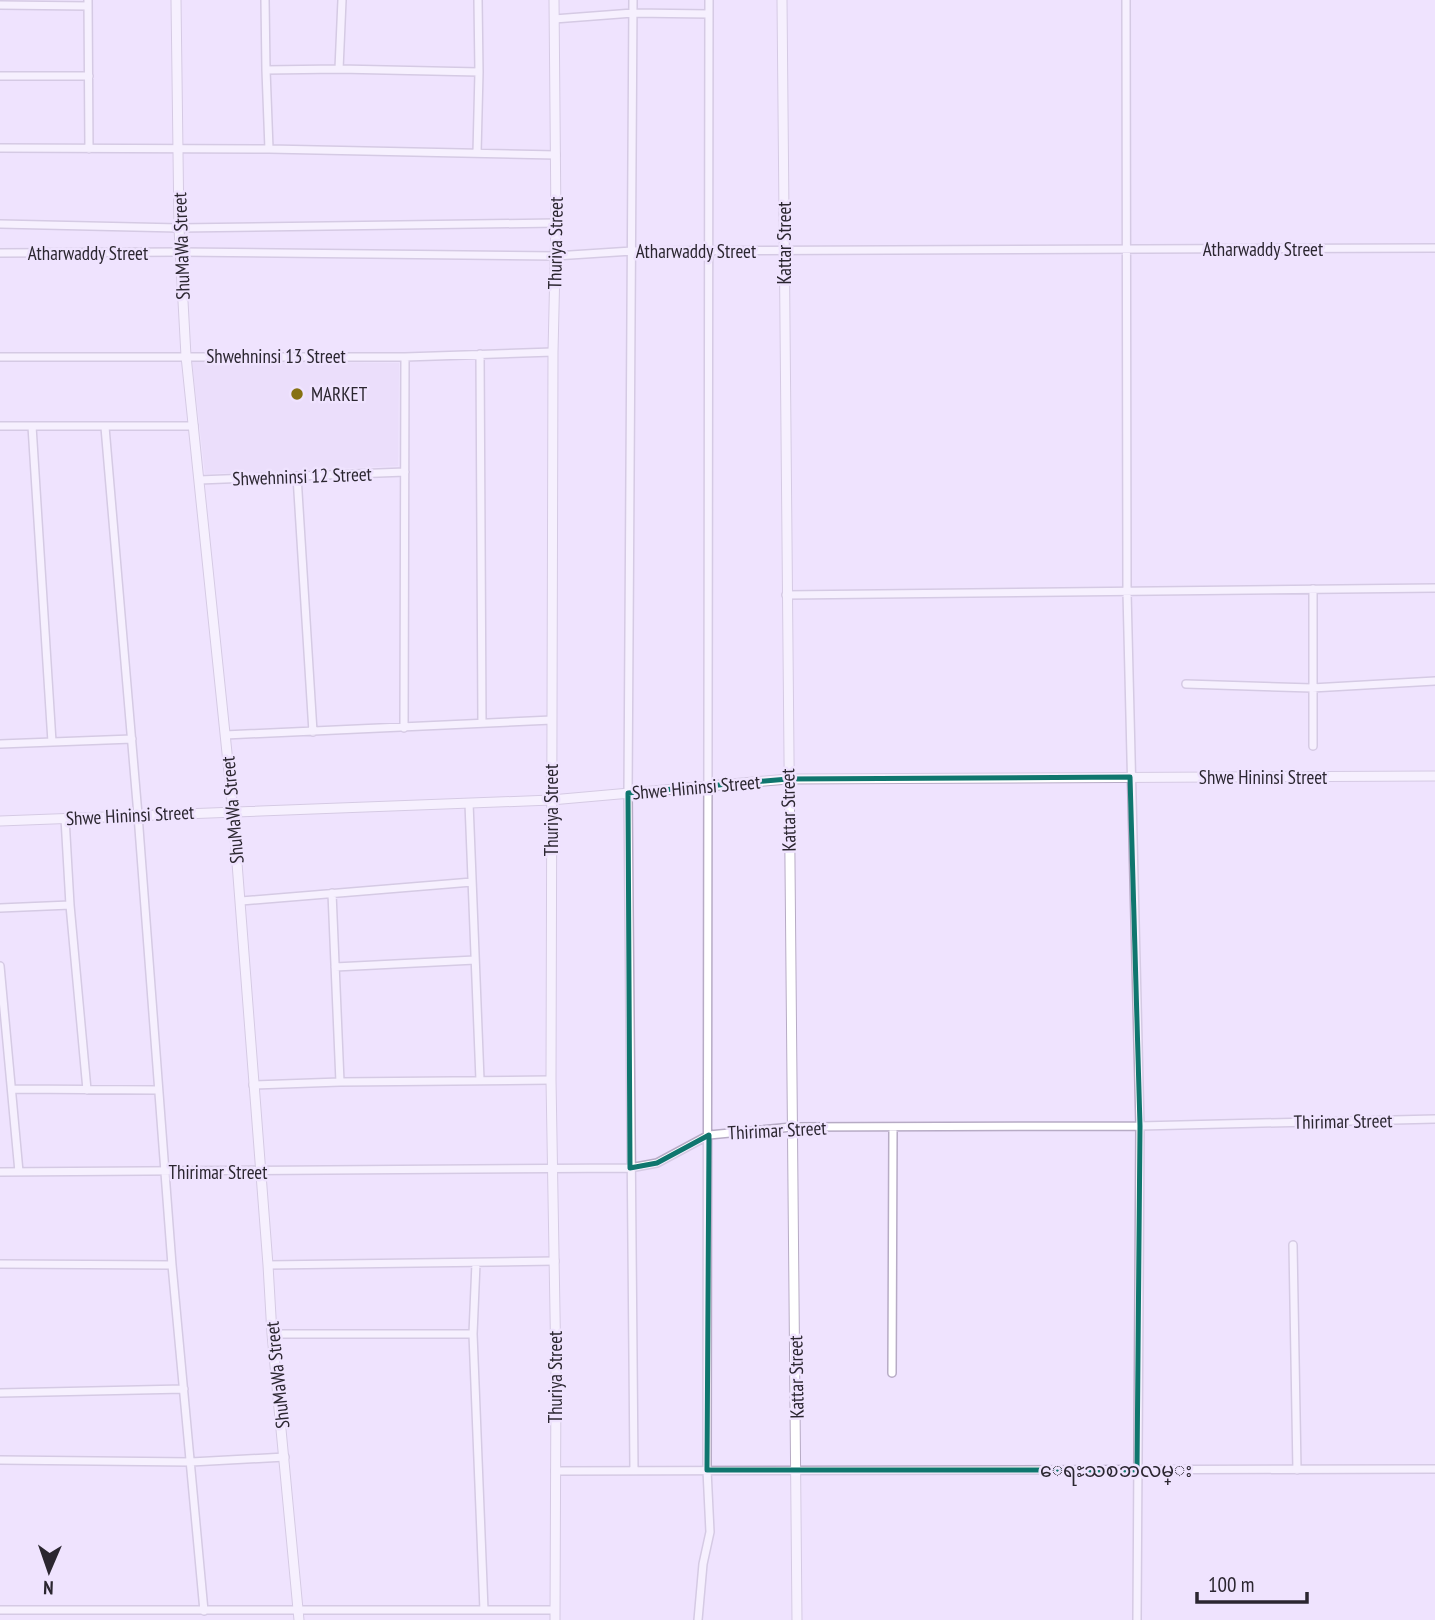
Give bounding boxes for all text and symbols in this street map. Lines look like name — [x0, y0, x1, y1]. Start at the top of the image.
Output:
street label: ShuMaWa Street — [167, 191, 195, 300]
street label: Thuriya Street — [542, 196, 568, 289]
street label: Kattar Street — [772, 201, 796, 285]
street label: Atharwaddy Street — [1203, 237, 1324, 261]
street label: Atharwaddy Street — [636, 239, 757, 263]
street label: Atharwaddy Street — [28, 241, 149, 265]
street label: Shwehninsi 13 Street — [206, 344, 347, 368]
place label: MARKET — [311, 382, 368, 406]
marker: MARKET — [289, 386, 305, 402]
street label: Shwehninsi 12 Street — [232, 462, 373, 490]
street label: ShuMaWa Street — [215, 755, 249, 865]
street label: Thuriya Street — [539, 763, 563, 856]
street label: Shwe Hininsi Street — [1199, 765, 1328, 789]
street label: Kattar Street — [775, 767, 801, 852]
street label: Shwe Hininsi Street — [631, 769, 762, 805]
street label: Shwe Hininsi Street — [65, 800, 196, 830]
street label: Thirimar Street — [1293, 1108, 1393, 1134]
street label: Thirimar Street — [727, 1115, 828, 1145]
street label: Thirimar Street — [169, 1160, 268, 1184]
street label: ShuMaWa Street — [259, 1320, 295, 1430]
street label: Thuriya Street — [543, 1330, 567, 1423]
street label: Kattar Street — [783, 1334, 809, 1419]
street label: ေရႊသစၥာလမ္း — [1040, 1458, 1192, 1486]
north arrow — [14, 1536, 84, 1606]
scale bar — [1197, 1560, 1307, 1604]
text: 100 m — [1208, 1571, 1254, 1598]
text: N — [43, 1576, 54, 1600]

